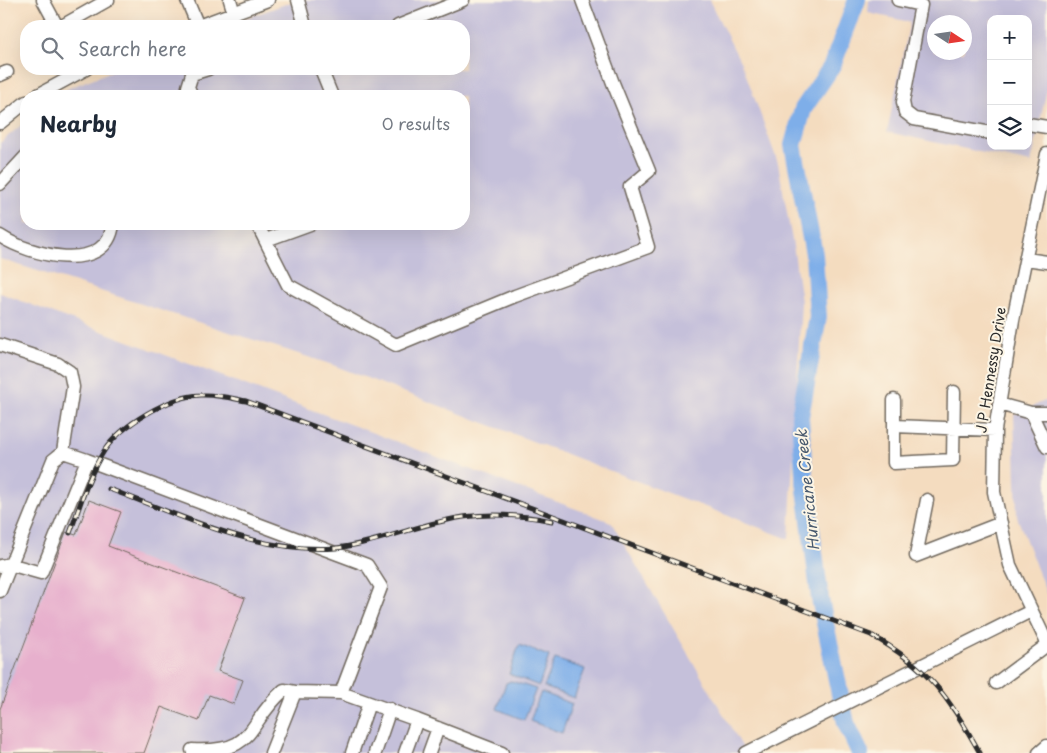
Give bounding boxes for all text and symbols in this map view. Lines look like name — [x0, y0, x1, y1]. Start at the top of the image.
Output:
north arrow — [927, 15, 972, 60]
map controls — [987, 15, 1032, 150]
button: + — [987, 15, 1032, 60]
search box — [20, 20, 470, 75]
icon: search — [38, 34, 66, 62]
text: Search here — [78, 34, 187, 62]
button: − — [987, 60, 1032, 105]
button: layers — [987, 105, 1032, 150]
text: Nearby — [40, 107, 117, 139]
text: 0 results — [382, 111, 450, 135]
street label: J P Hennessy Drive — [970, 305, 1011, 434]
water label: Hurricane Creek — [789, 428, 824, 552]

